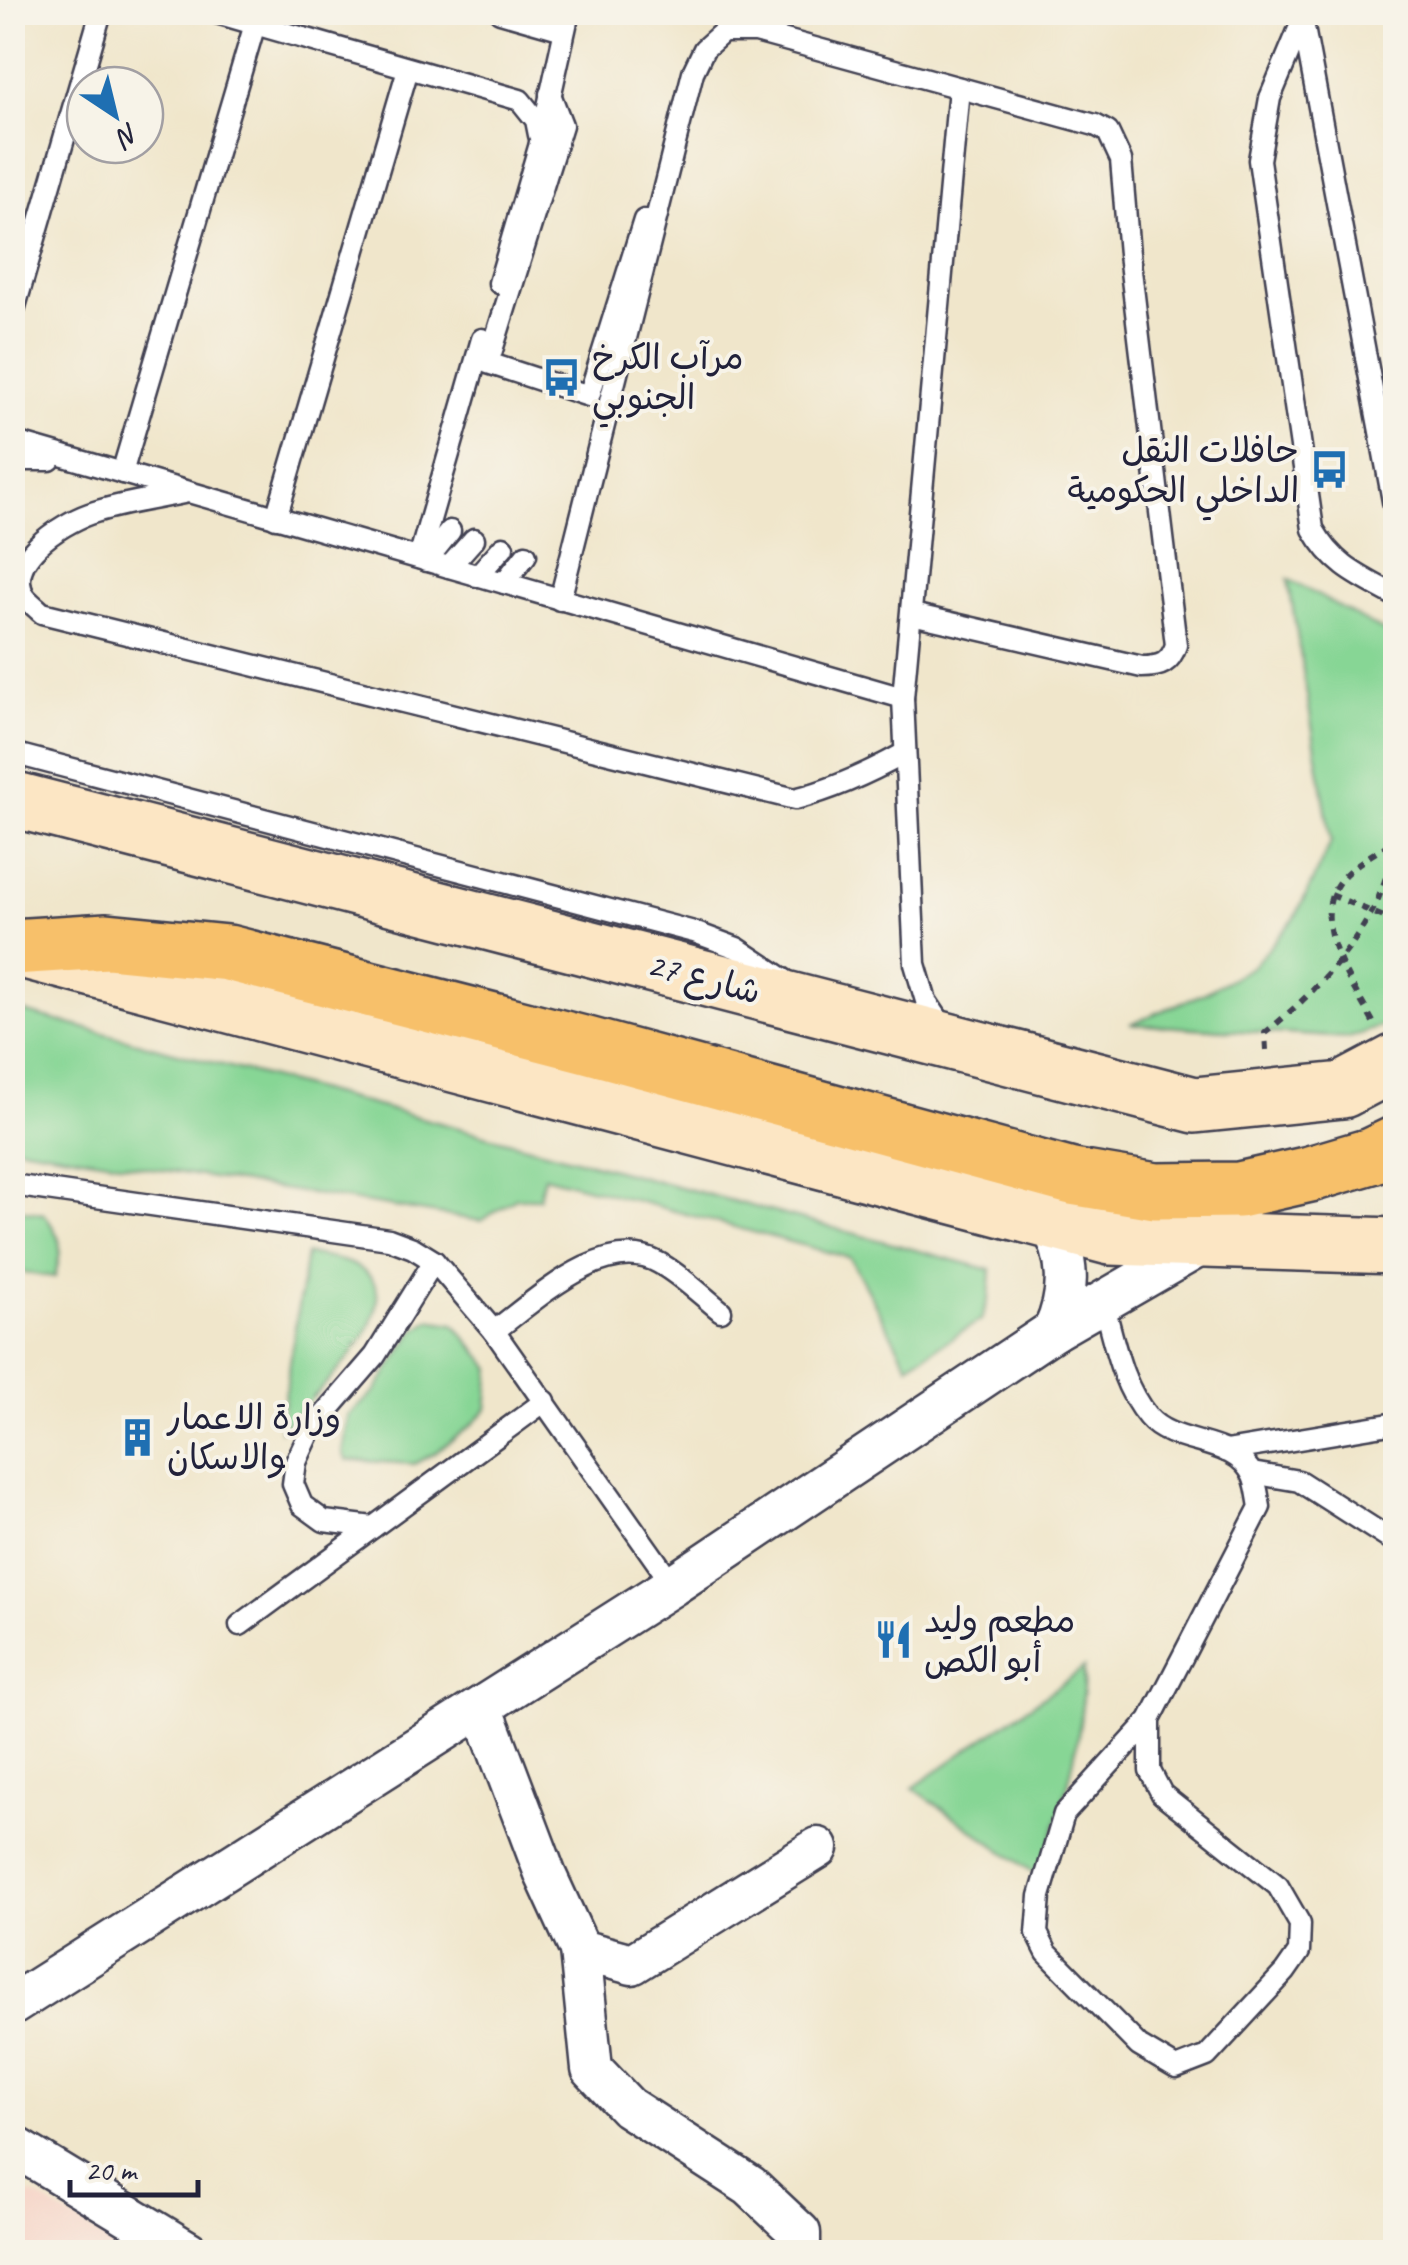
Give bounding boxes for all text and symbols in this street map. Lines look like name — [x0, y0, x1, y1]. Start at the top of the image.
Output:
north arrow — [65, 65, 165, 165]
text: N — [108, 116, 146, 157]
place label: مرآب الكرخ الجنوبي — [592, 335, 744, 428]
bus stop icon: مرآب الكرخ الجنوبي — [541, 356, 583, 398]
place label: حافلات النقل الداخلي الحكومية — [1068, 428, 1299, 521]
bus stop icon: حافلات النقل الداخلي الحكومية — [1308, 449, 1350, 491]
street label: شارع 27 — [642, 941, 766, 1017]
place label: وزارة الاعمار والاسكان — [166, 1395, 341, 1480]
building icon: وزارة الاعمار والاسكان — [116, 1416, 158, 1458]
place label: مطعم وليد أبو الكص — [924, 1598, 1075, 1683]
restaurant icon: مطعم وليد أبو الكص — [873, 1619, 915, 1661]
scale bar — [70, 2135, 198, 2197]
text: 20 m — [85, 2151, 138, 2189]

